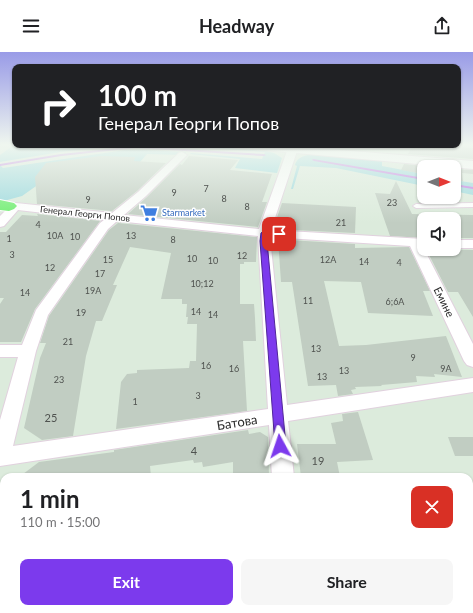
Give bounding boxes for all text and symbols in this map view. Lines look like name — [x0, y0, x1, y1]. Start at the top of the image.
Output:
icon: menu — [20, 15, 42, 37]
text: Headway — [199, 15, 274, 37]
icon: share — [431, 15, 453, 37]
text: 100 m — [98, 78, 177, 112]
icon: right — [32, 80, 84, 132]
text: Генерал Георги Попов — [98, 112, 279, 134]
north arrow — [417, 160, 461, 204]
map controls — [417, 160, 461, 256]
house number: 7 — [203, 183, 209, 194]
house number: 9 — [171, 187, 177, 198]
house number: 8 — [221, 193, 227, 204]
house number: 9 — [85, 194, 91, 205]
house number: 23 — [387, 197, 397, 208]
house number: 8 — [244, 201, 250, 212]
street label: Генерал Георги Попов — [39, 203, 131, 224]
supermarket icon: Starmarket — [139, 203, 159, 223]
place label: Starmarket — [162, 207, 206, 218]
button: sound — [417, 212, 461, 256]
pin — [262, 217, 296, 251]
house number: 21 — [336, 217, 346, 228]
house number: 4 — [35, 219, 41, 230]
icon: arrive — [268, 223, 290, 245]
house number: 10А — [47, 230, 64, 241]
house number: 13 — [126, 230, 136, 241]
house number: 10 — [70, 231, 80, 242]
house number: 1 — [6, 233, 12, 244]
house number: 8 — [170, 234, 176, 245]
house number: 3 — [9, 249, 15, 260]
house number: 12 — [237, 250, 247, 261]
house number: 10 — [187, 253, 197, 264]
house number: 15 — [103, 254, 113, 265]
house number: 12А — [320, 254, 337, 265]
house number: 10 — [208, 255, 218, 266]
house number: 14 — [359, 256, 369, 267]
house number: 4 — [396, 257, 402, 268]
house number: 12 — [45, 262, 55, 273]
house number: 17 — [95, 268, 105, 279]
house number: 10;12 — [190, 278, 214, 289]
street label: Емине — [432, 284, 457, 319]
house number: 19А — [85, 285, 102, 296]
house number: 14 — [20, 287, 30, 298]
house number: 11 — [303, 295, 313, 306]
house number: 6;6А — [386, 296, 405, 307]
house number: 14 — [191, 306, 201, 317]
house number: 19 — [76, 307, 86, 318]
house number: 14 — [208, 309, 218, 320]
house number: 21 — [63, 336, 73, 347]
house number: 13 — [311, 343, 321, 354]
house number: 9 — [410, 352, 416, 363]
house number: 16 — [201, 360, 211, 371]
house number: 16 — [229, 363, 239, 374]
house number: 9А — [440, 363, 453, 374]
house number: 13 — [339, 365, 349, 376]
house number: 13 — [317, 371, 327, 382]
house number: 23 — [54, 374, 64, 385]
house number: 3 — [195, 390, 201, 401]
house number: 1 — [132, 396, 138, 407]
house number: 25 — [45, 411, 57, 424]
street label: Батова — [216, 411, 258, 433]
position arrow — [259, 425, 301, 467]
house number: 4 — [191, 444, 198, 457]
house number: 19 — [312, 454, 324, 467]
text: 1 min — [20, 484, 80, 513]
button: close — [411, 486, 453, 528]
text: 110 m · 15:00 — [20, 514, 100, 530]
button: Exit — [20, 559, 233, 605]
button: Share — [241, 559, 453, 605]

